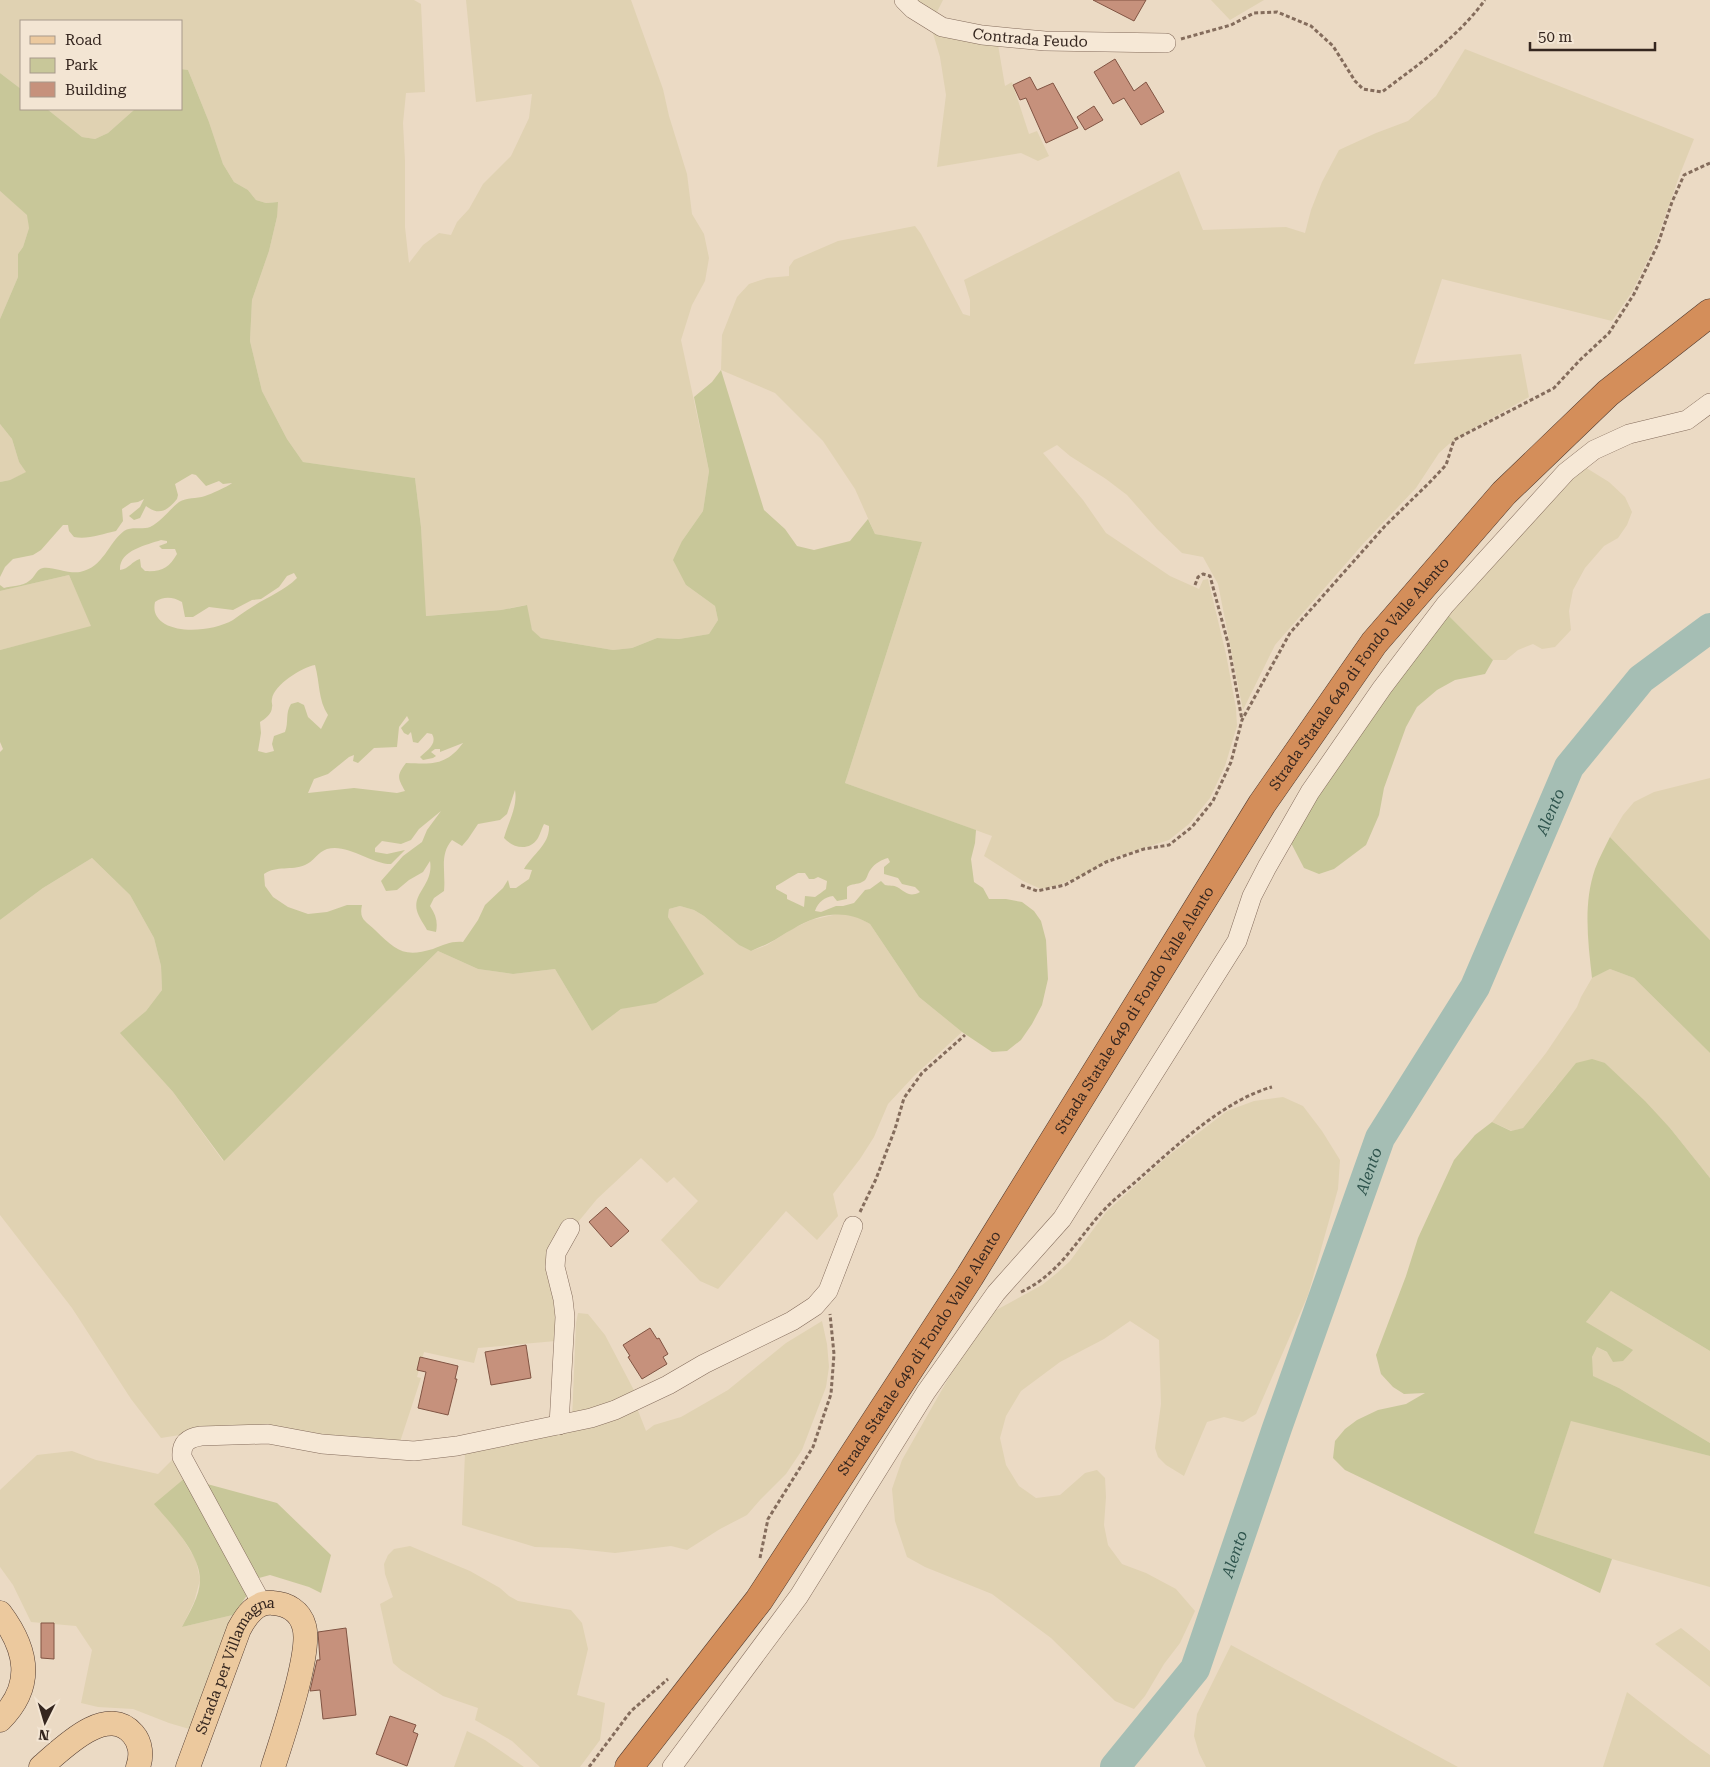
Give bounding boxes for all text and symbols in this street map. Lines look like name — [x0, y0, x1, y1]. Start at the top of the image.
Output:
legend — [20, 20, 182, 110]
scale bar — [1530, 20, 1655, 52]
street label: Contrada Feudo — [971, 24, 1088, 51]
text: 50 m — [1538, 28, 1573, 46]
text: Road — [65, 31, 102, 49]
text: Park — [65, 56, 99, 74]
text: Building — [65, 81, 127, 99]
street label: Strada Statale 649 di Fondo Valle Alento — [1265, 554, 1453, 794]
water label: Alento — [1532, 786, 1569, 839]
street label: Strada Statale 649 di Fondo Valle Alento — [1051, 883, 1218, 1137]
water label: Alento — [1351, 1145, 1386, 1198]
street label: Strada Statale 649 di Fondo Valle Alento — [834, 1227, 1005, 1479]
water label: Alento — [1218, 1528, 1251, 1581]
street label: Strada per Villamagna — [192, 1594, 275, 1737]
north arrow — [20, 1697, 70, 1747]
text: N — [38, 1726, 50, 1743]

